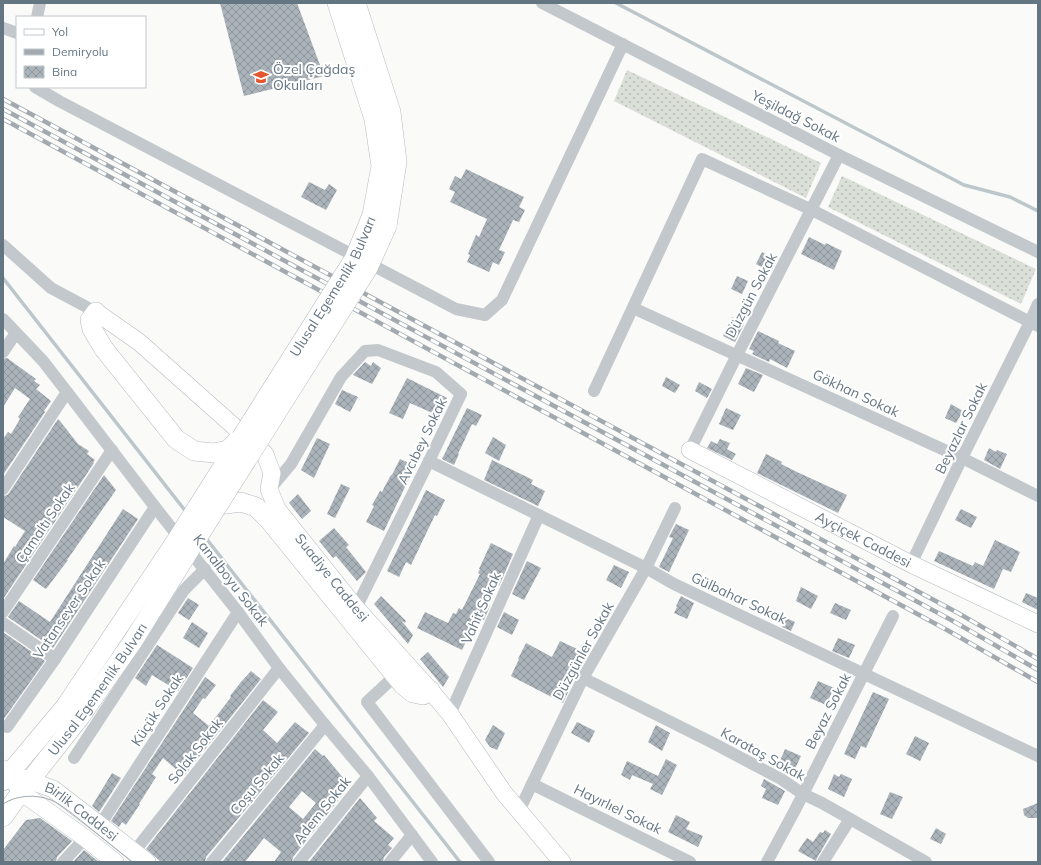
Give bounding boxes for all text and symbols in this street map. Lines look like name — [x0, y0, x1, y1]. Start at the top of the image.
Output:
legend — [16, 16, 146, 88]
text: Yol — [51, 24, 68, 39]
text: Demiryolu — [52, 44, 109, 59]
place label: Özel Çağdaş Okulları — [273, 60, 356, 94]
text: Bina — [52, 64, 77, 79]
school or university icon: Özel Çağdaş Okulları — [252, 68, 270, 86]
street label: Yeşildağ Sokak — [748, 86, 844, 146]
street label: Ulusal Egemenlik Bulvarı — [286, 214, 380, 360]
street label: Düzgün Sokak — [721, 249, 781, 341]
street label: Gökhan Sokak — [810, 365, 903, 421]
street label: Beyazlar Sokak — [931, 378, 991, 477]
street label: Avcıbey Sokak — [393, 394, 451, 487]
street label: Çamaltı Sokak — [12, 479, 79, 567]
street label: Ayçiçek Caddesi — [812, 507, 914, 572]
street label: Kanalboyu Sokak — [189, 530, 273, 630]
street label: Suadiye Caddesi — [291, 530, 373, 625]
street label: Vatansever Sokak — [29, 555, 109, 662]
street label: Vahit Sokak — [457, 568, 505, 647]
street label: Gülbahar Sokak — [688, 568, 790, 628]
street label: Düzgünler Sokak — [549, 598, 618, 703]
street label: Ulusal Egemenlik Bulvarı — [44, 620, 151, 759]
street label: Beyaz Sokak — [801, 669, 855, 752]
street label: Küçük Sokak — [127, 670, 187, 749]
street label: Solak Sokak — [164, 714, 227, 788]
street label: Karataş Sokak — [718, 723, 809, 785]
street label: Coşu Sokak — [226, 749, 289, 819]
street label: Adem Sokak — [289, 772, 355, 847]
street label: Birlik Caddesi — [42, 778, 122, 845]
street label: Hayırlıel Sokak — [571, 780, 666, 838]

